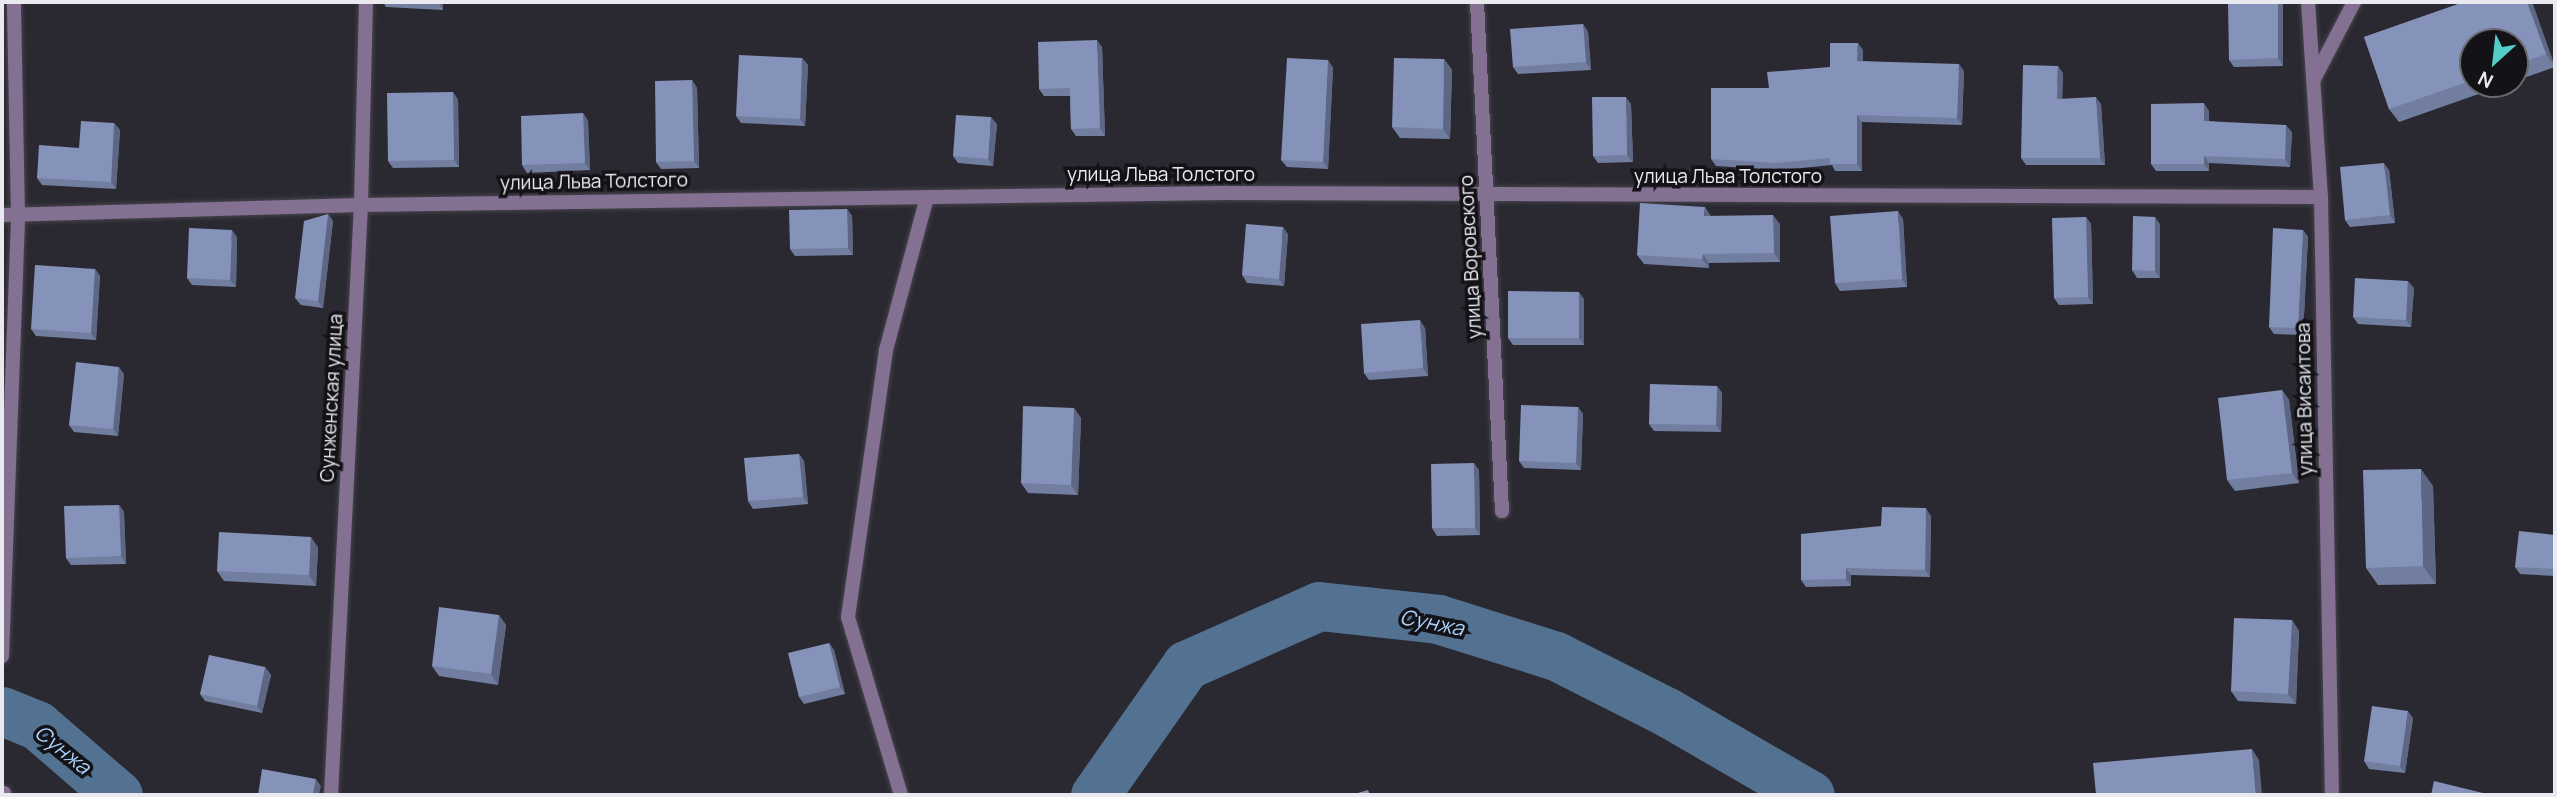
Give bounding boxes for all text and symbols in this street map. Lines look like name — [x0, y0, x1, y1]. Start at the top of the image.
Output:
north arrow — [2459, 28, 2529, 98]
text: N — [2473, 65, 2497, 95]
street label: улица Льва Толстого — [1067, 164, 1255, 186]
street label: улица Льва Толстого — [1634, 166, 1822, 188]
street label: улица Льва Толстого — [500, 169, 688, 195]
street label: улица Воровского — [1455, 175, 1487, 339]
street label: Сунженская улица — [316, 313, 348, 483]
street label: улица Висаитова — [2292, 322, 2318, 476]
water label: Сунжа — [1398, 603, 1466, 641]
water label: Сунжа — [30, 719, 96, 779]

